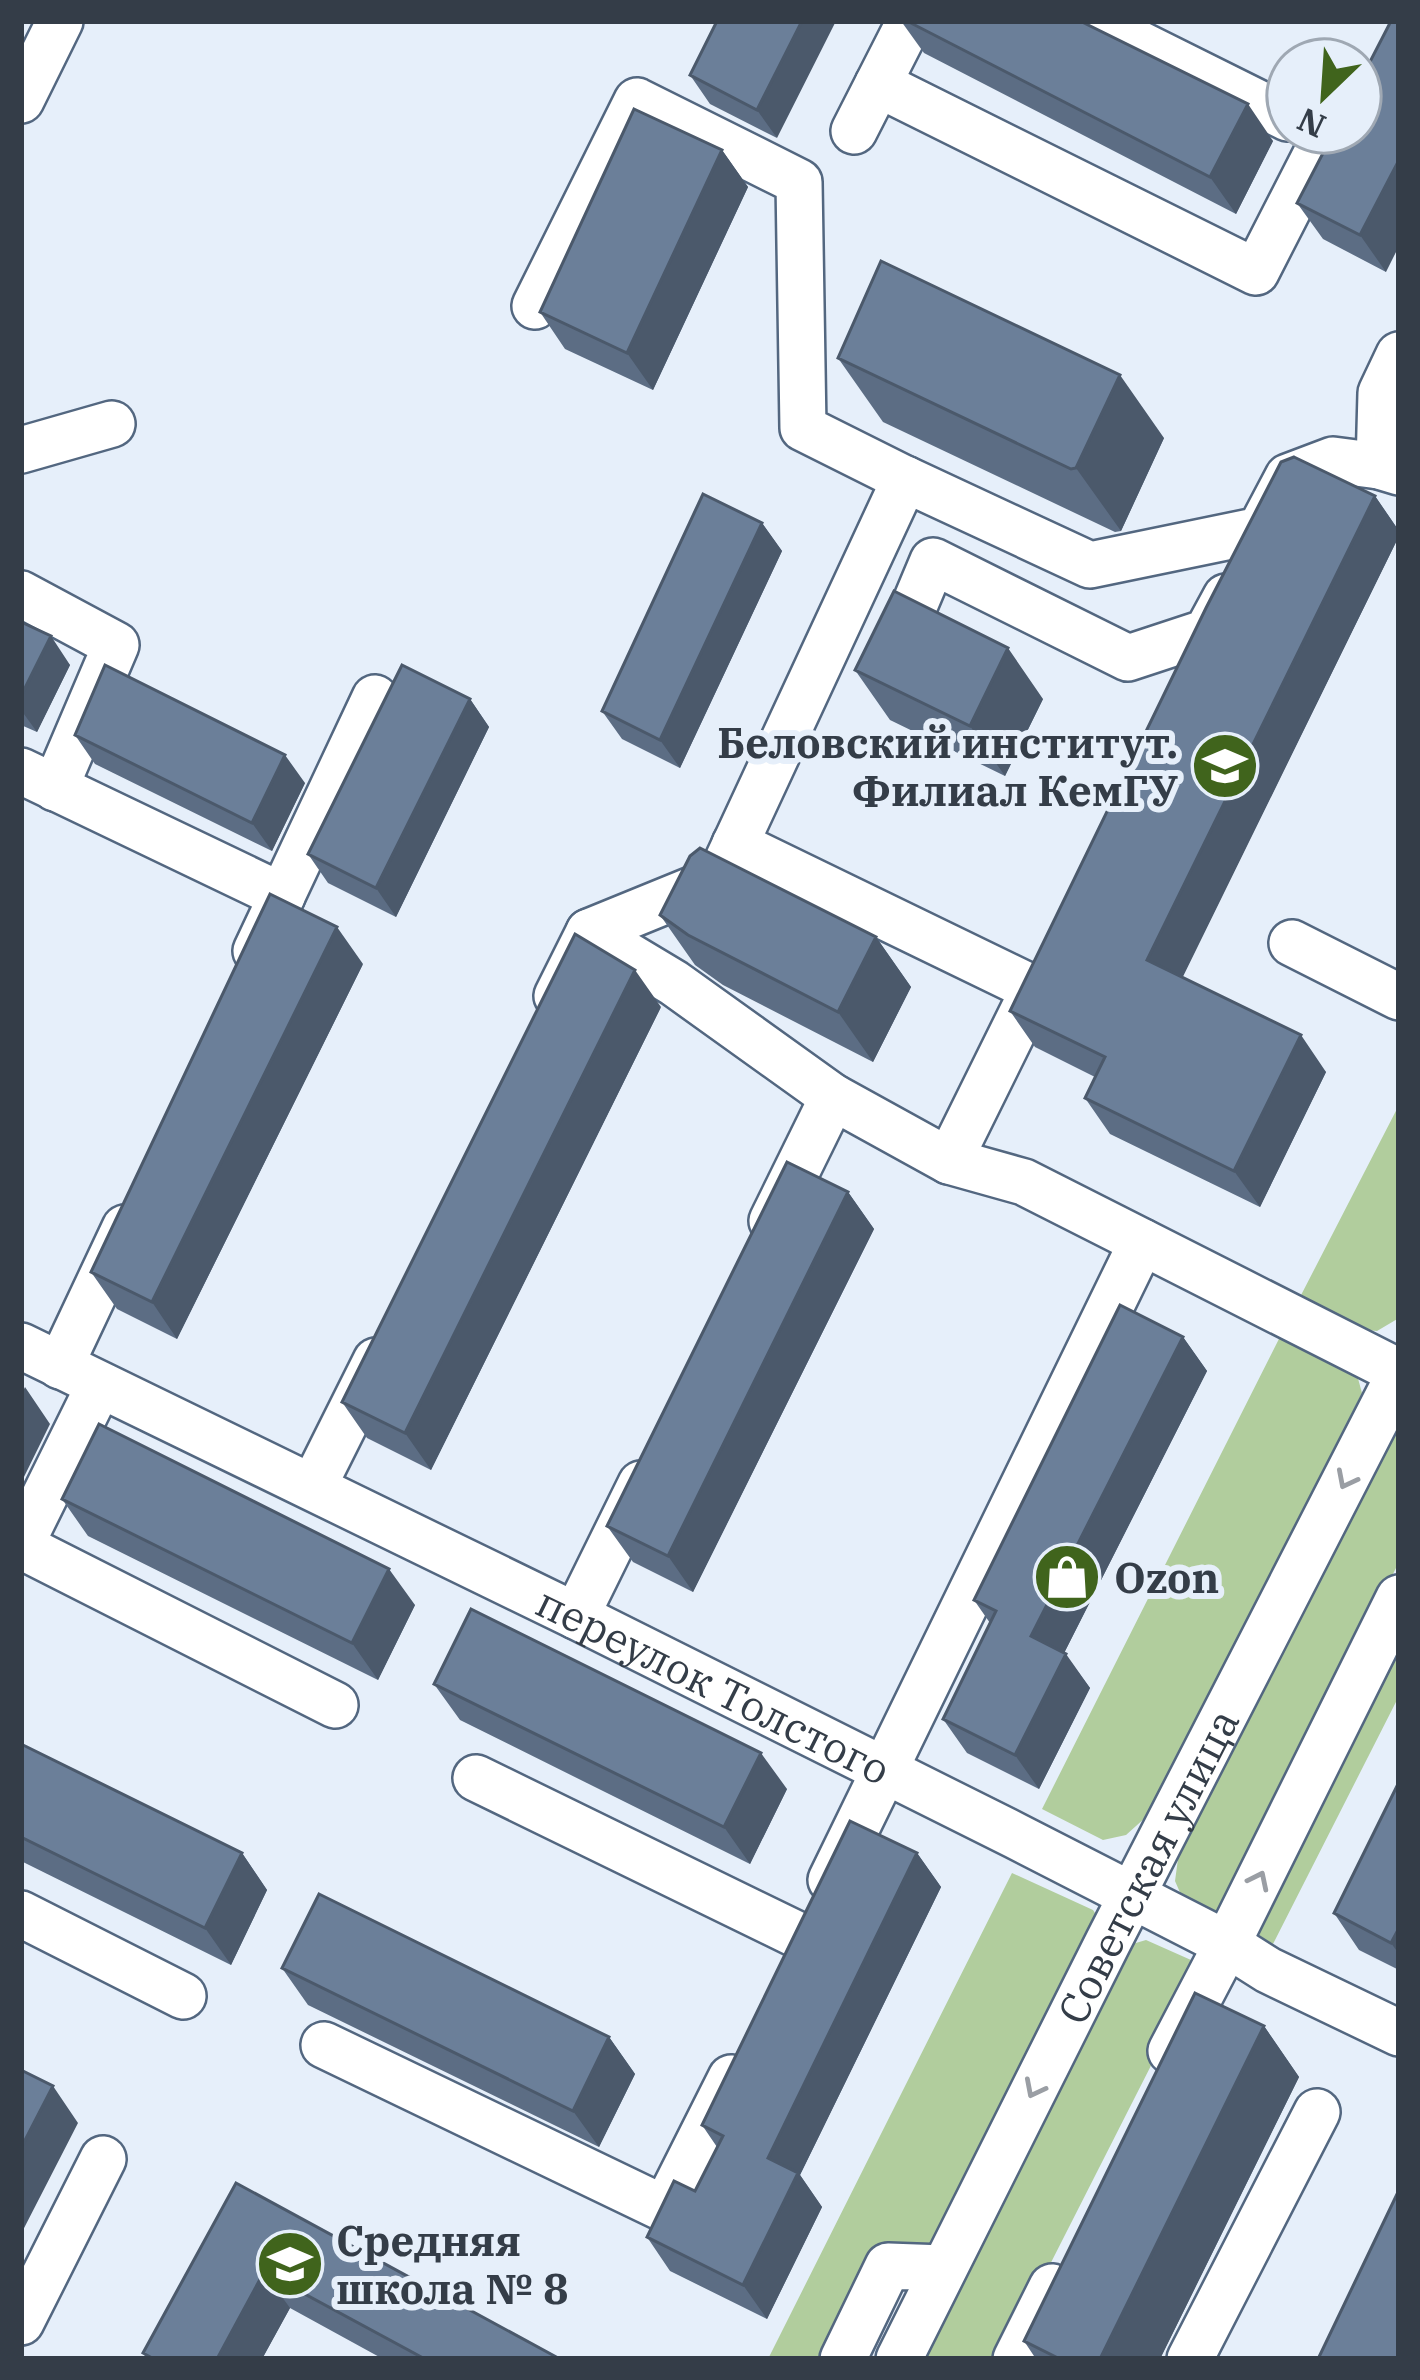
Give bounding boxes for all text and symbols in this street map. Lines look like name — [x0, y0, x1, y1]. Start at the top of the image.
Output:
north arrow — [1264, 36, 1384, 156]
text: N — [1290, 99, 1332, 149]
place label: Беловский институт. Филиал КемГУ — [717, 715, 1178, 818]
school or university icon: Беловский институт. Филиал КемГУ — [1190, 731, 1260, 801]
one-way arrow — [1337, 1467, 1360, 1489]
shop icon: Ozon — [1032, 1542, 1102, 1612]
place label: Ozon — [1114, 1550, 1219, 1605]
street label: переулок Толстого — [528, 1574, 900, 1796]
street label: Советская улица — [1044, 1699, 1251, 2033]
one-way arrow — [1244, 1871, 1268, 1892]
one-way arrow — [1026, 2076, 1049, 2098]
place label: Средняя школа № 8 — [336, 2213, 568, 2316]
school or university icon: Средняя школа № 8 — [255, 2229, 325, 2299]

